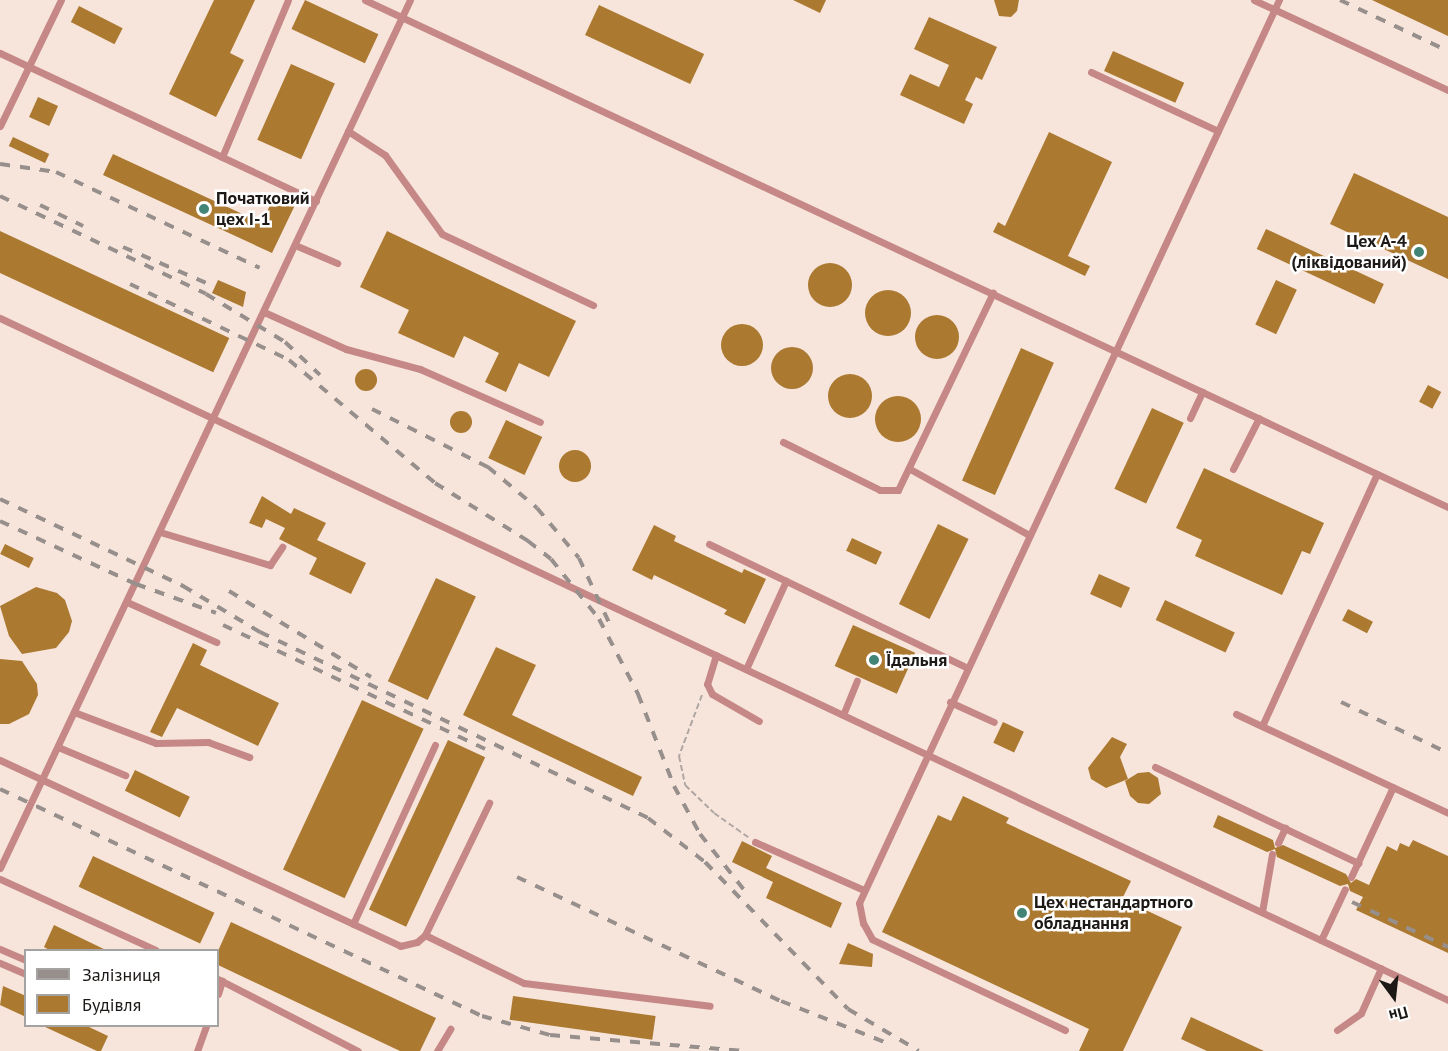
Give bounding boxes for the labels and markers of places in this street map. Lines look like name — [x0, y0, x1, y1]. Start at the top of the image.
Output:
place label: Початковий цех І-1 — [216, 188, 310, 230]
marker: Початковий цех І-1 — [197, 202, 211, 216]
place label: Цех А-4 (ліквідований) — [1291, 231, 1407, 274]
marker: Цех А-4 (ліквідований) — [1412, 245, 1426, 259]
place label: Їдальня — [886, 649, 947, 671]
marker: Їдальня — [867, 653, 881, 667]
place label: Цех нестандартного обладнання — [1034, 892, 1193, 934]
marker: Цех нестандартного обладнання — [1015, 906, 1029, 920]

